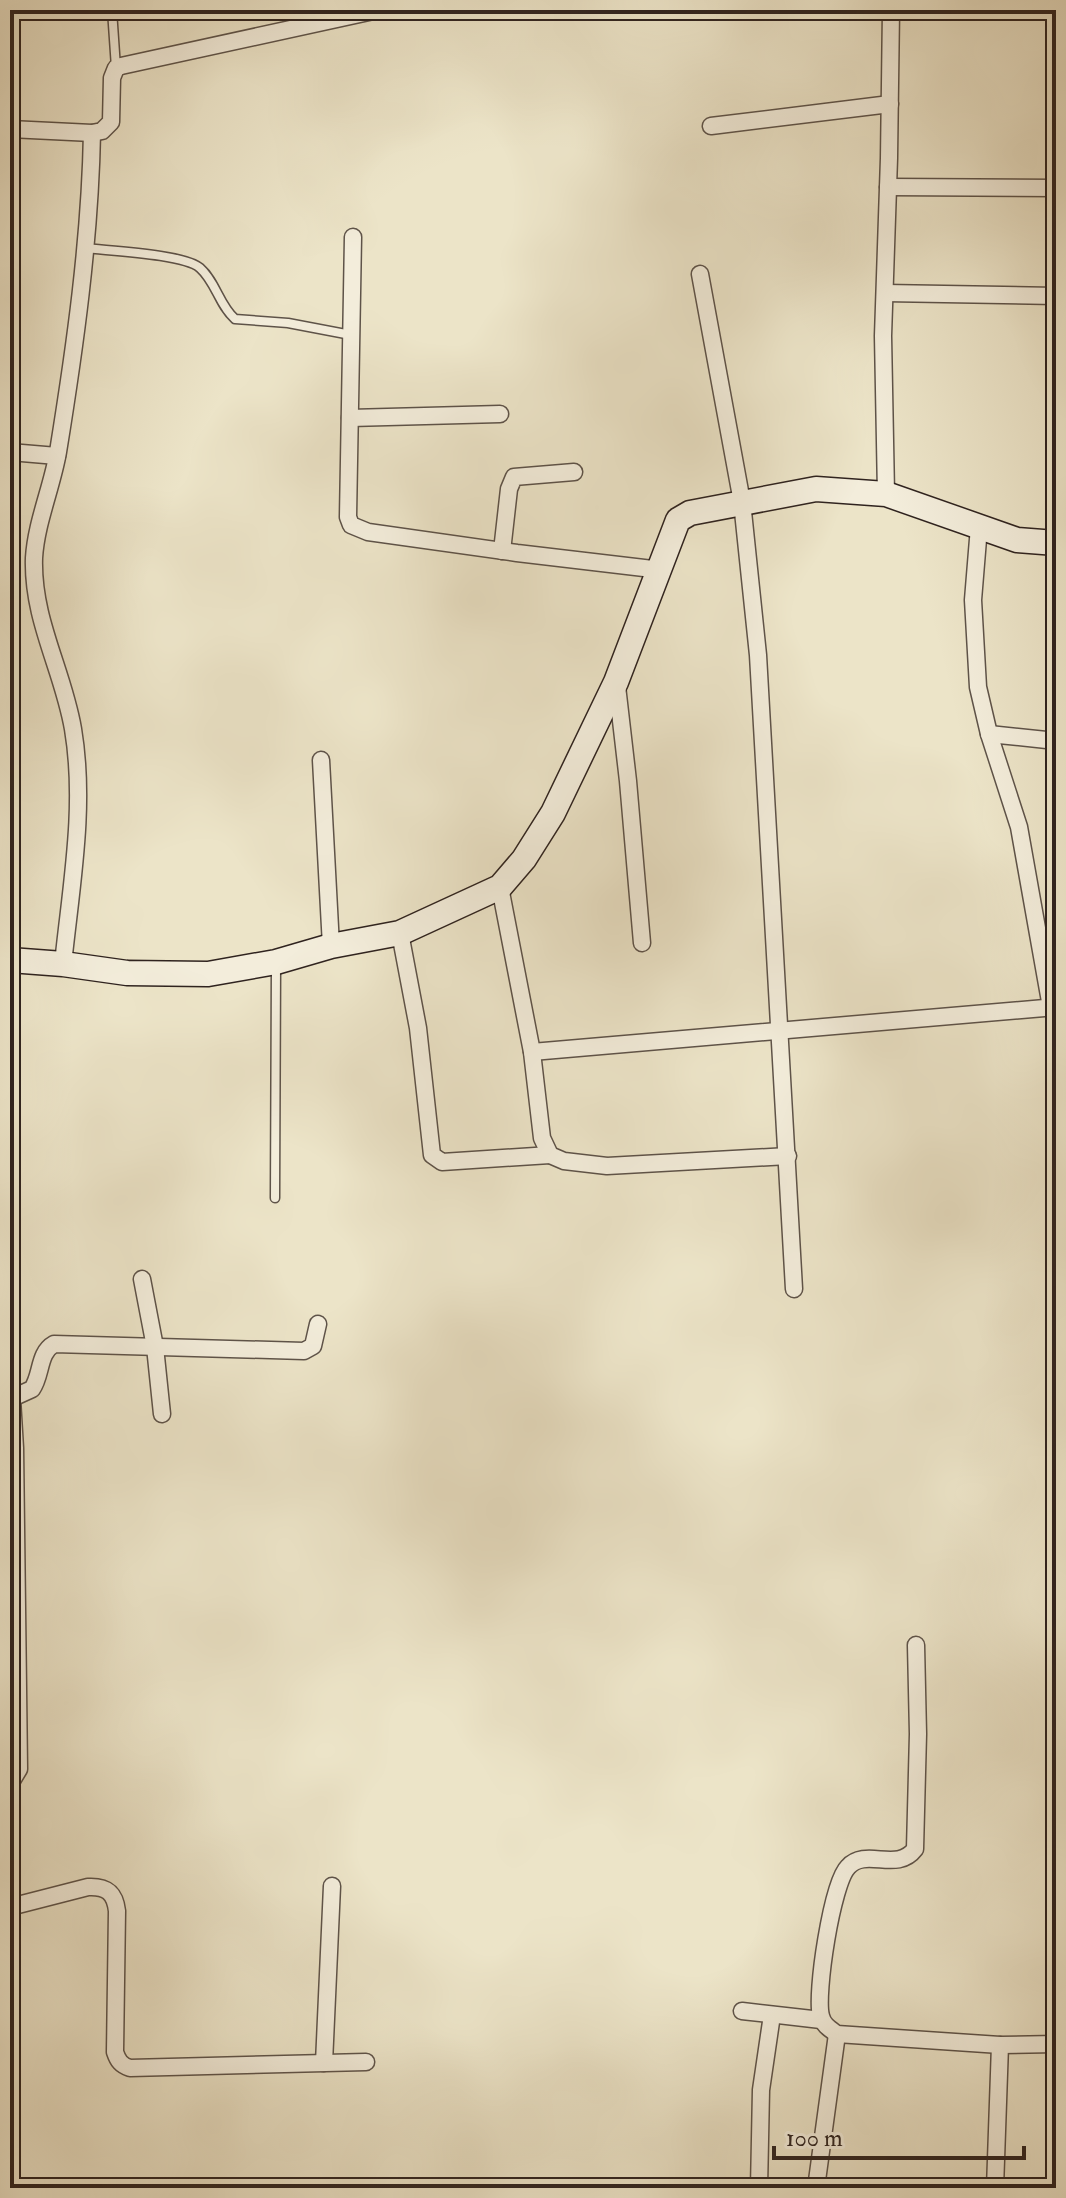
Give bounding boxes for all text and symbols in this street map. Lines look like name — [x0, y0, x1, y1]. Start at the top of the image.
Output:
scale bar — [774, 2110, 1024, 2160]
text: 100 m — [786, 2123, 843, 2154]

